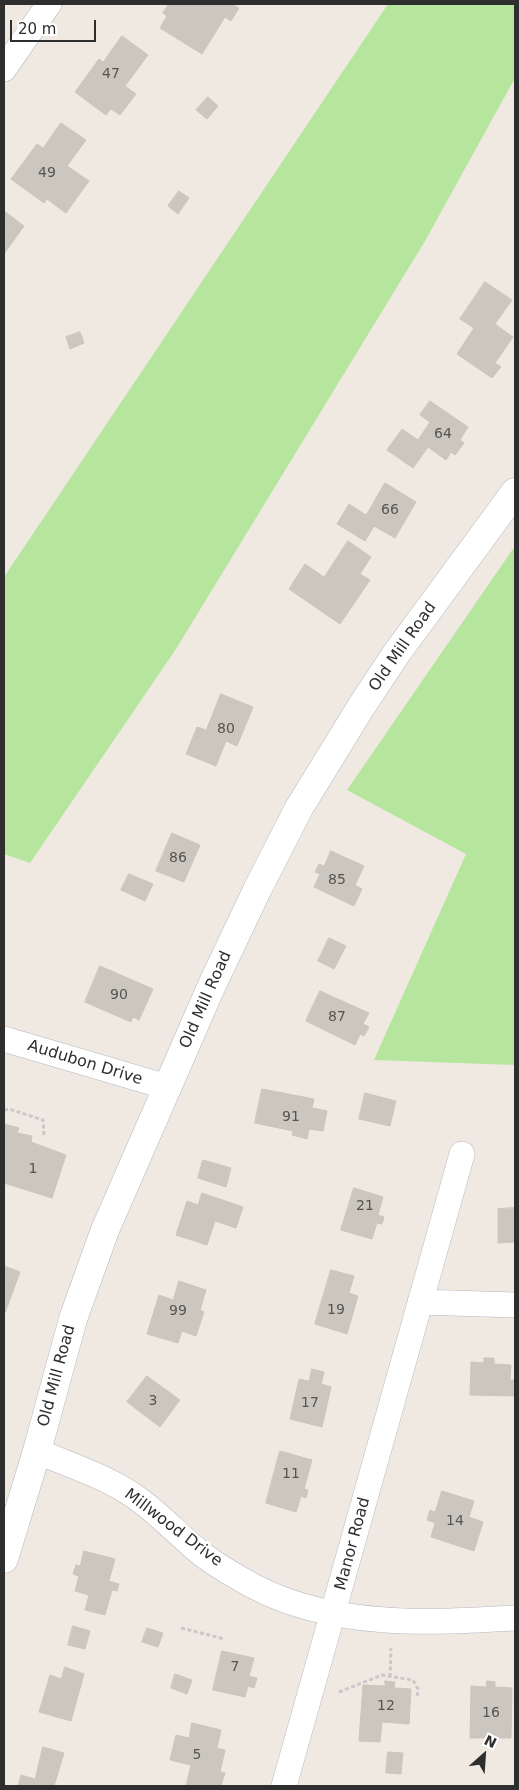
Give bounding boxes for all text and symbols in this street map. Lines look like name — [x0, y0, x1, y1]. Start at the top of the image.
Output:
scale bar — [12, 10, 99, 42]
text: 20 m — [18, 20, 56, 38]
house number: 47 — [102, 66, 120, 82]
house number: 49 — [38, 165, 56, 181]
house number: 64 — [434, 426, 452, 442]
house number: 66 — [381, 502, 399, 518]
street label: Old Mill Road — [365, 599, 441, 695]
house number: 80 — [217, 721, 235, 737]
house number: 86 — [169, 850, 187, 866]
house number: 85 — [328, 872, 346, 888]
street label: Old Mill Road — [176, 948, 236, 1052]
house number: 90 — [110, 987, 128, 1003]
house number: 87 — [328, 1009, 346, 1025]
street label: Audubon Drive — [25, 1036, 145, 1090]
house number: 91 — [282, 1109, 300, 1125]
house number: 1 — [29, 1161, 37, 1177]
house number: 21 — [356, 1198, 374, 1214]
house number: 19 — [327, 1302, 345, 1318]
house number: 99 — [169, 1303, 187, 1319]
street label: Old Mill Road — [34, 1323, 80, 1429]
house number: 3 — [149, 1393, 157, 1409]
house number: 17 — [301, 1395, 319, 1411]
house number: 11 — [282, 1466, 300, 1482]
street label: Millwood Drive — [120, 1485, 226, 1571]
street label: Manor Road — [331, 1495, 375, 1593]
house number: 14 — [446, 1513, 464, 1529]
house number: 7 — [231, 1659, 239, 1675]
house number: 12 — [377, 1698, 395, 1714]
house number: 16 — [482, 1705, 500, 1721]
north arrow — [459, 1730, 509, 1780]
text: N — [482, 1732, 499, 1751]
house number: 5 — [193, 1747, 201, 1763]

